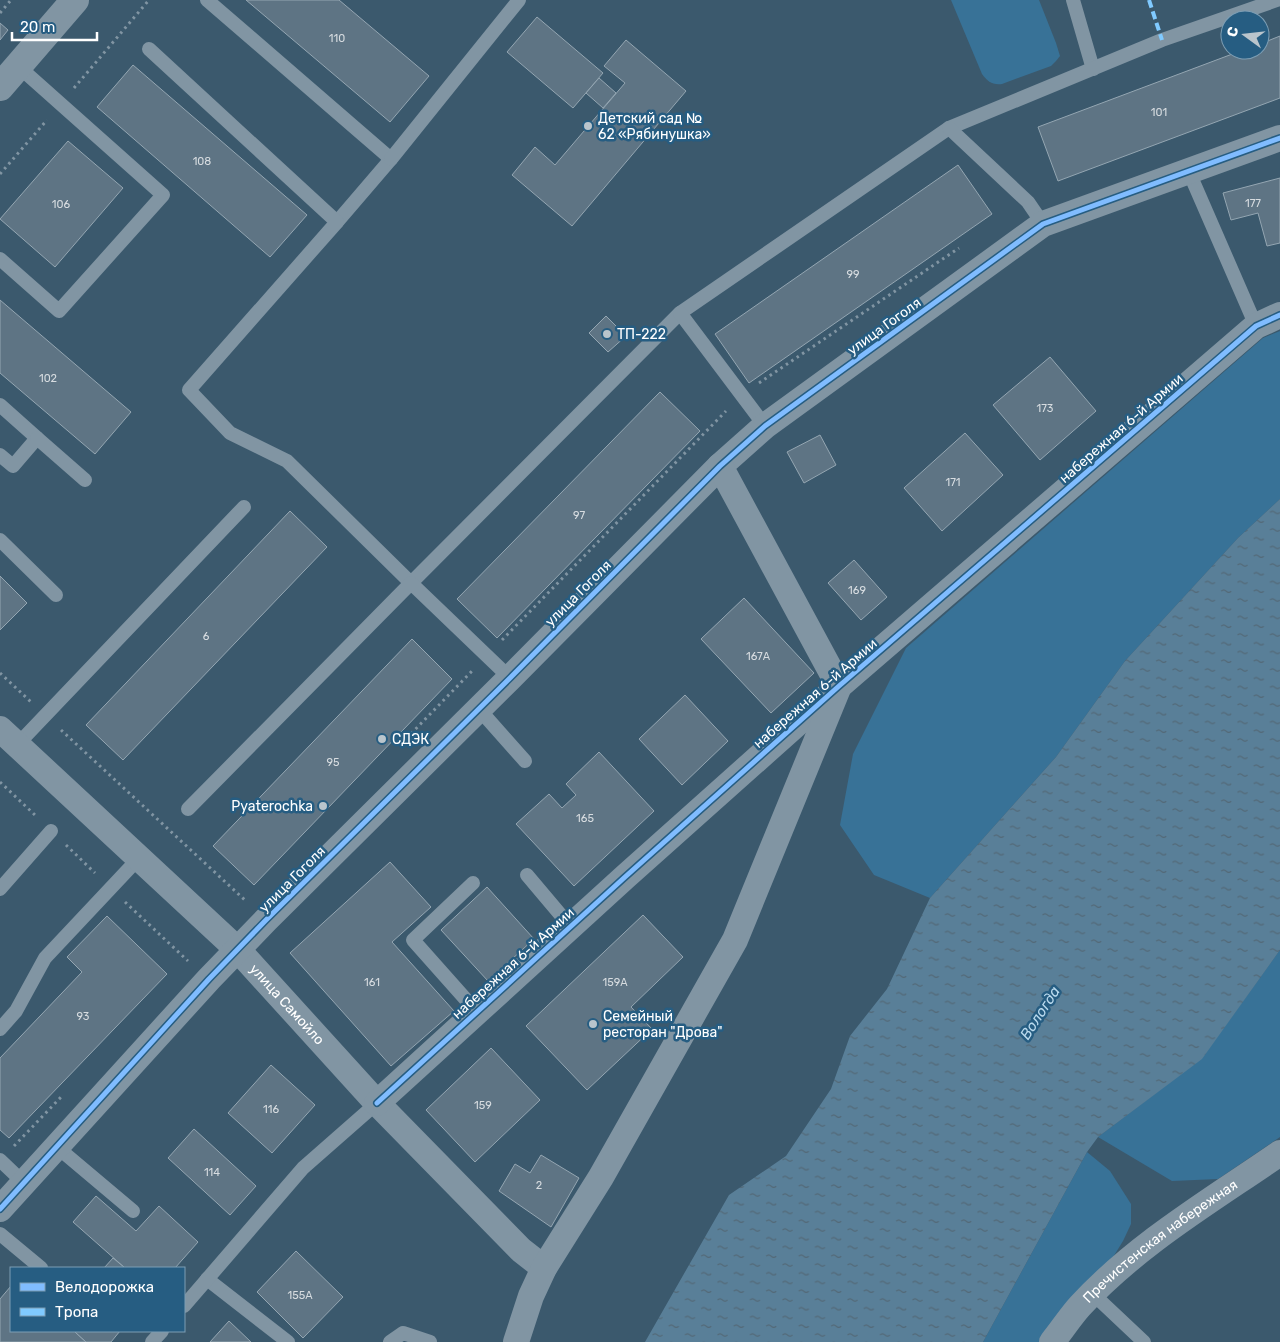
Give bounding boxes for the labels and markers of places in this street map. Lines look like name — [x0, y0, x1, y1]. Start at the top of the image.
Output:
place label: Детский сад № 62 «Рябинушка» — [598, 110, 711, 143]
marker: Детский сад № 62 «Рябинушка» — [582, 120, 594, 132]
place label: ТП-222 — [617, 326, 666, 343]
marker: ТП-222 — [601, 328, 613, 340]
place label: СДЭК — [392, 731, 429, 748]
marker: СДЭК — [376, 733, 388, 745]
place label: Pyaterochka — [231, 798, 313, 815]
marker: Pyaterochka — [317, 800, 329, 812]
place label: Семейный ресторан "Дрова" — [603, 1008, 723, 1041]
marker: Семейный ресторан "Дрова" — [587, 1018, 599, 1030]

